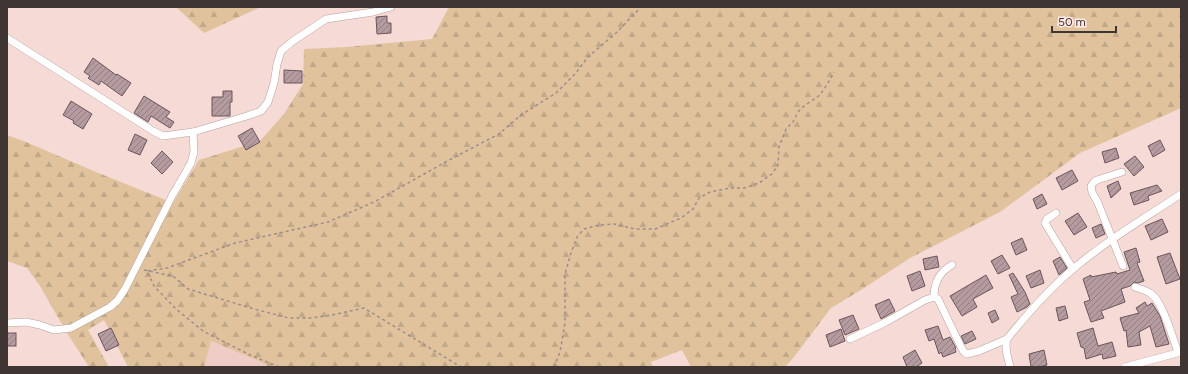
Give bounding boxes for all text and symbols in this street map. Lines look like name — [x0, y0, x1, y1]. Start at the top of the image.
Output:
scale bar — [1052, 8, 1116, 34]
text: 50 m — [1058, 15, 1086, 29]

